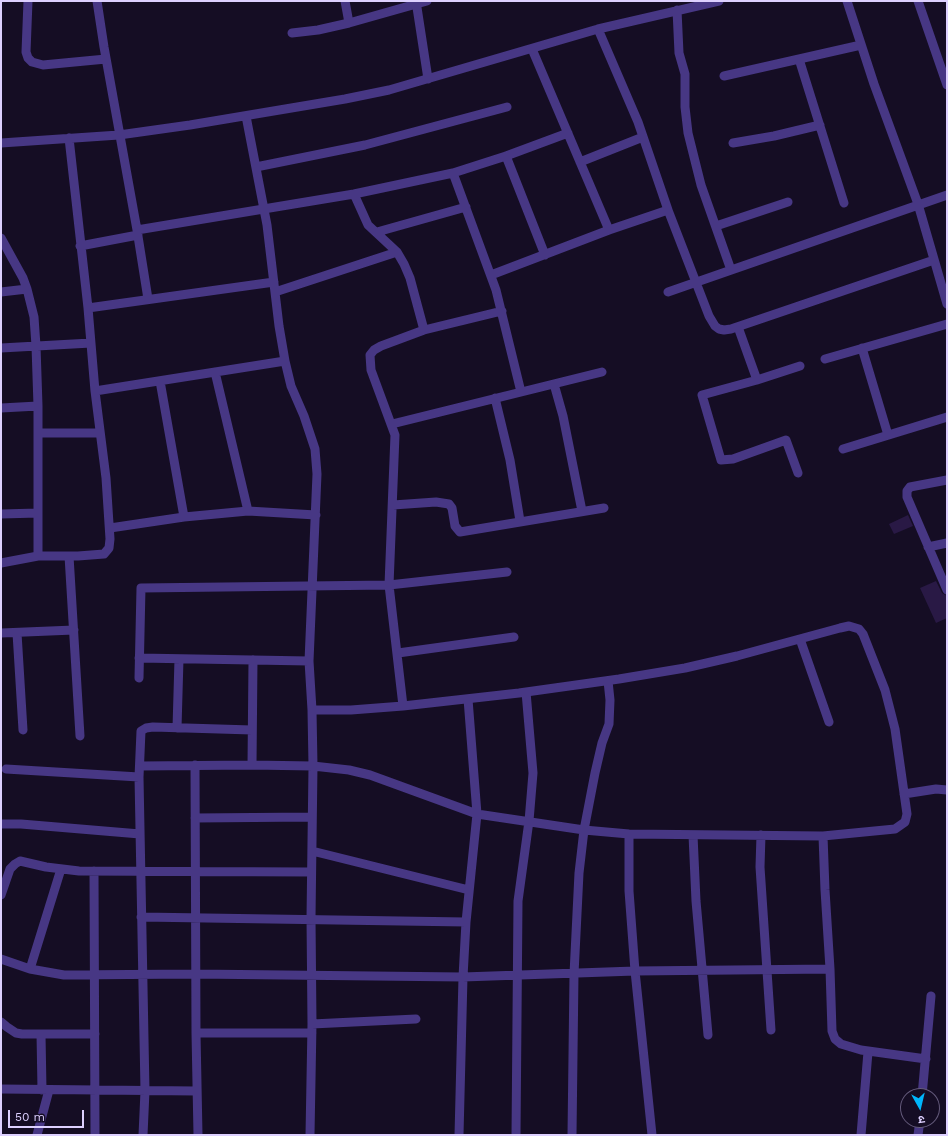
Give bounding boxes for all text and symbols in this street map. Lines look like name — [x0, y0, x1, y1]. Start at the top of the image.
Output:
north arrow — [900, 1088, 940, 1128]
scale bar — [10, 1102, 86, 1128]
text: 50 m — [15, 1110, 45, 1124]
text: उ — [918, 1113, 926, 1126]

